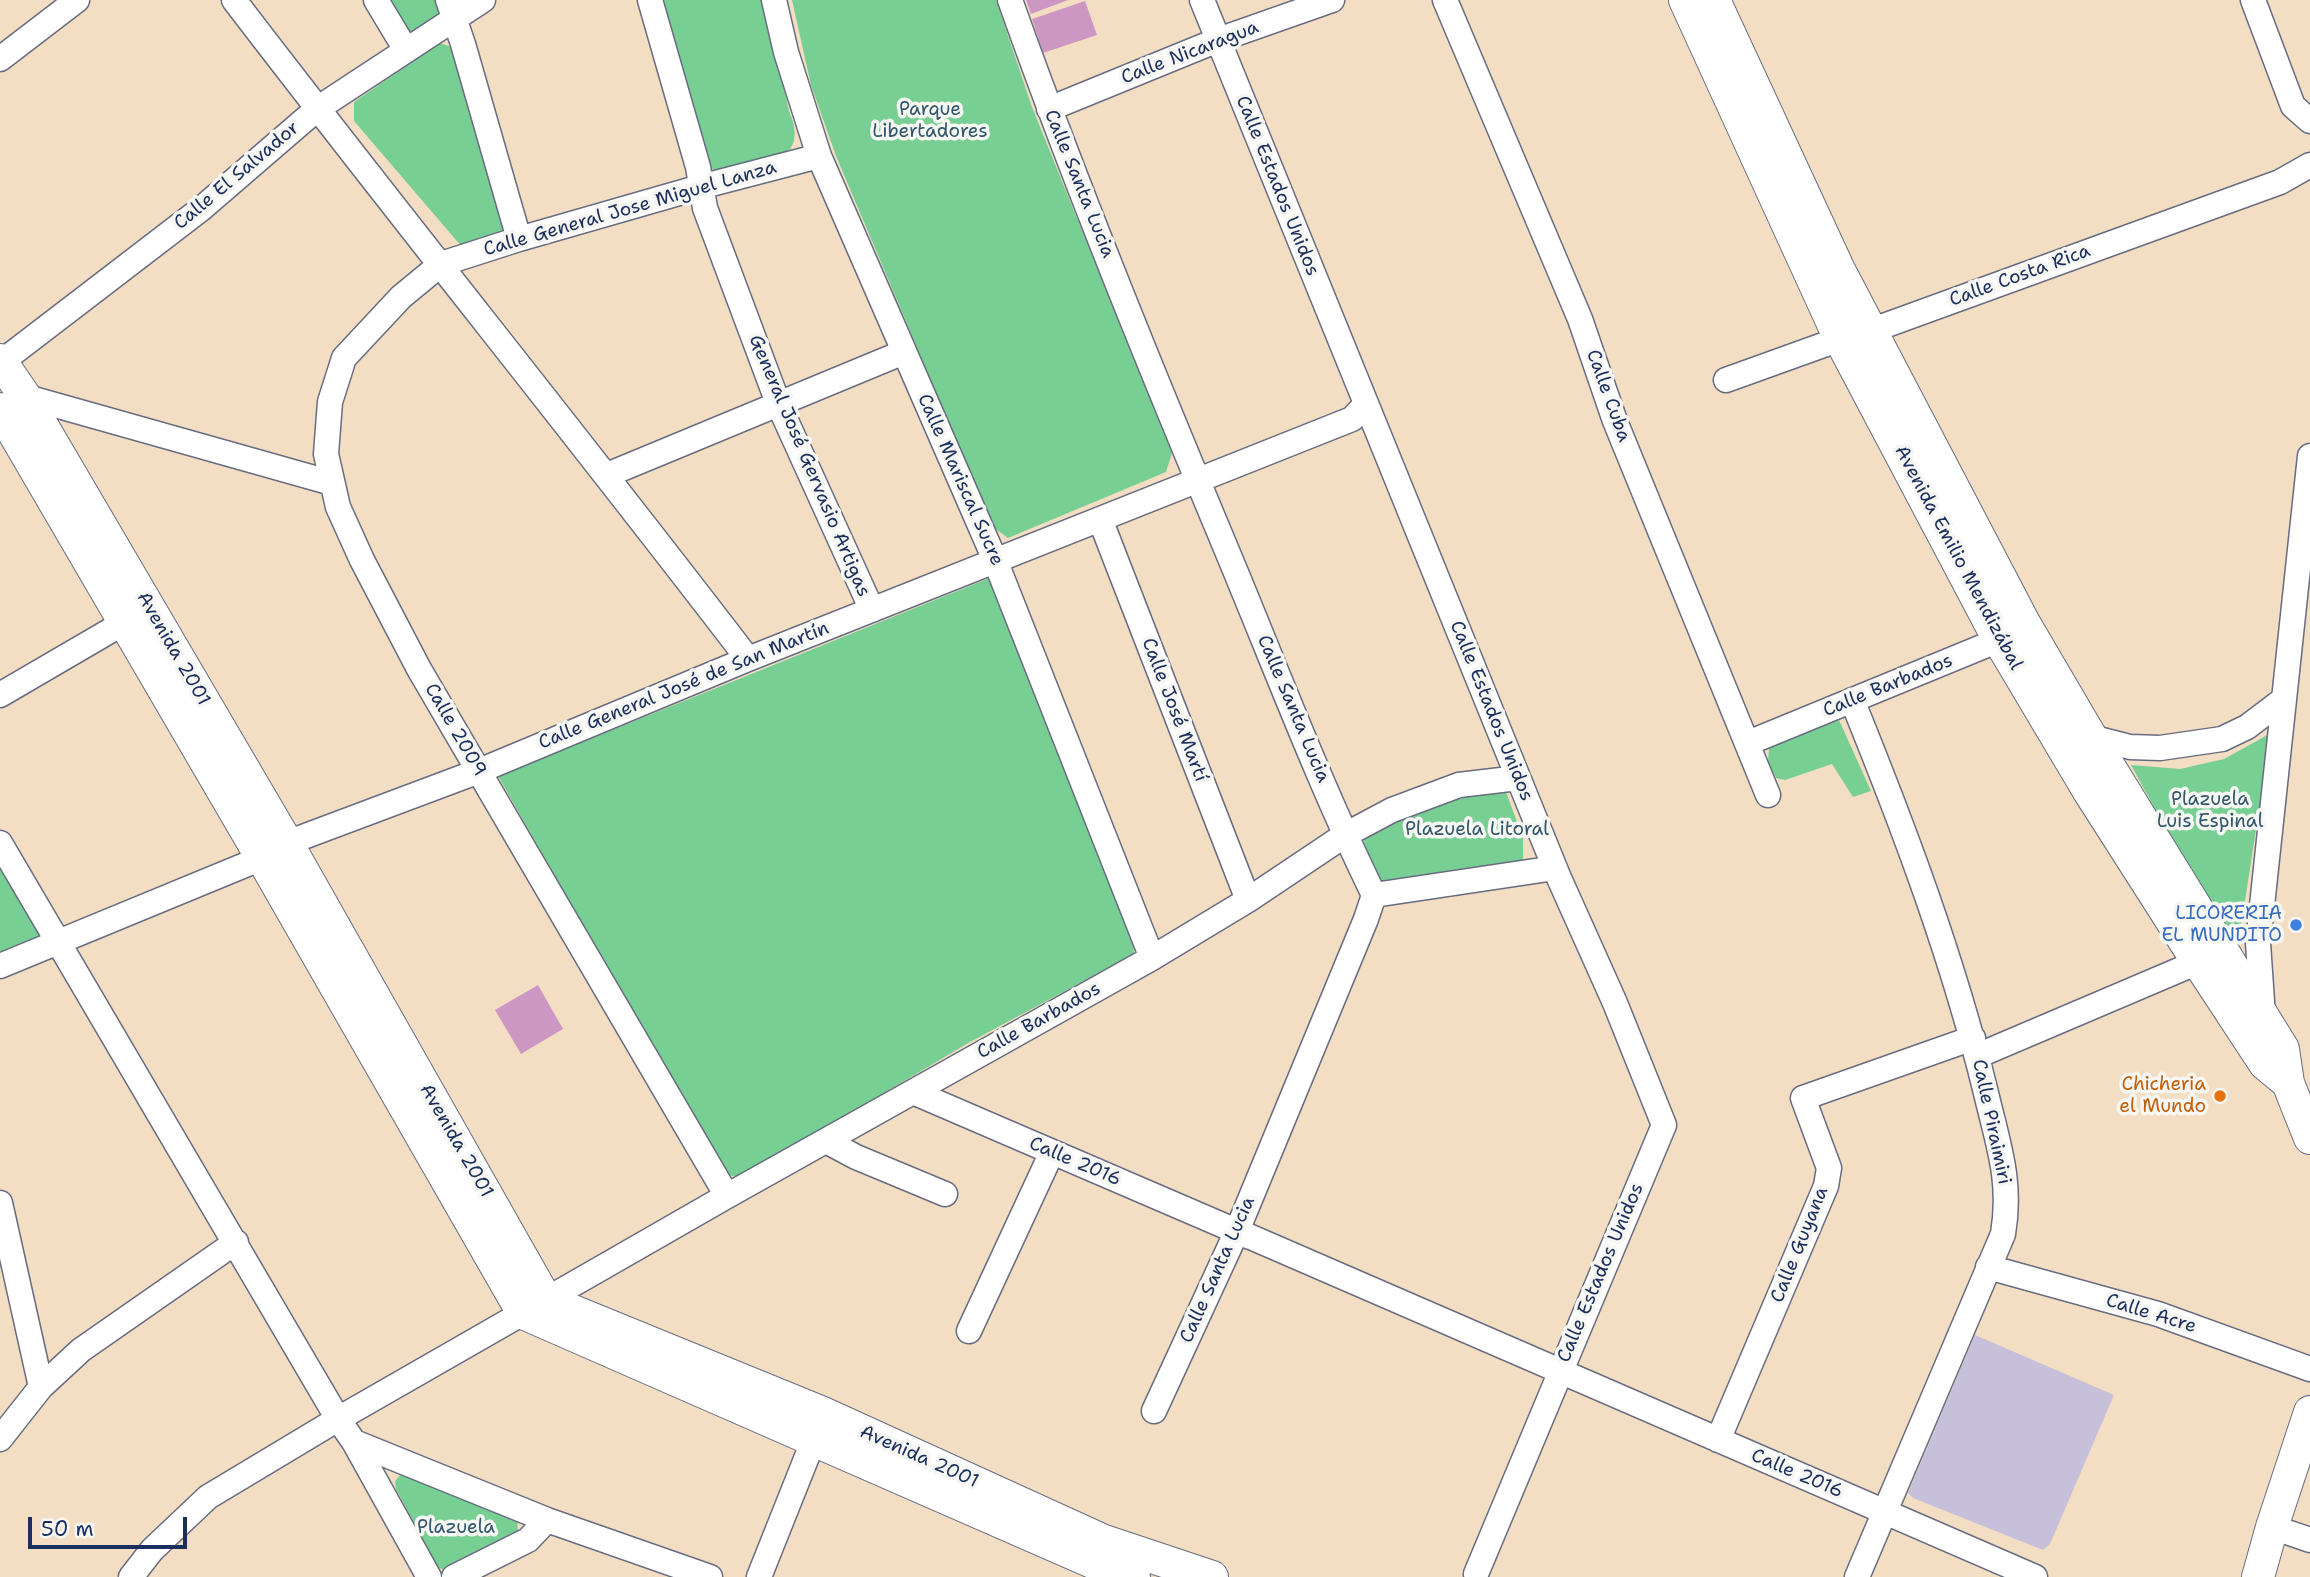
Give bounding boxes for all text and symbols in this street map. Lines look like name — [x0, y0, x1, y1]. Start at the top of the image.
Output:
street label: Calle Nicaragua — [1118, 16, 1262, 90]
street label: Calle Estados Unidos — [1230, 93, 1324, 279]
park label: Parque Libertadores — [872, 99, 988, 143]
street label: Calle Santa Lucia — [1039, 107, 1119, 261]
street label: Calle El Salvador — [170, 117, 304, 235]
street label: Calle General Jose Miguel Lanza — [481, 156, 779, 262]
street label: Calle Costa Rica — [1946, 240, 2094, 312]
street label: General José Gervasio Artigas — [743, 332, 875, 600]
street label: Calle Cuba — [1581, 347, 1635, 445]
street label: Calle Mariscal Sucre — [912, 390, 1008, 570]
street label: Avenida Emilio Mendizábal — [1889, 442, 2027, 674]
street label: Avenida 2001 — [131, 588, 215, 710]
street label: Calle General José de San Martín — [535, 617, 833, 755]
street label: Calle Estados Unidos — [1444, 618, 1538, 804]
street label: Calle Santa Lucia — [1252, 632, 1334, 786]
street label: Calle José Martí — [1136, 635, 1212, 785]
street label: Calle Barbados — [1820, 650, 1956, 722]
street label: Calle 2009 — [419, 679, 491, 781]
park label: Plazuela Luis Espinal — [2157, 789, 2263, 833]
park label: Plazuela Litoral — [1405, 819, 1549, 841]
place label: LICORERIA EL MUNDITO — [2162, 903, 2282, 947]
marker: LICORERIA EL MUNDITO — [2288, 917, 2304, 933]
street label: Calle Barbados — [973, 978, 1105, 1064]
street label: Calle Piraimiri — [1967, 1057, 2015, 1187]
place label: Chicheria el Mundo — [2119, 1074, 2206, 1118]
street label: Avenida 2001 — [414, 1080, 498, 1202]
marker: Chicheria el Mundo — [2212, 1088, 2228, 1104]
street label: Calle 2016 — [1026, 1132, 1124, 1192]
street label: Calle Estados Unidos — [1553, 1180, 1649, 1366]
street label: Calle Guyana — [1766, 1184, 1834, 1306]
street label: Calle Santa Lucia — [1175, 1193, 1261, 1347]
street label: Calle Acre — [2103, 1289, 2199, 1339]
street label: Avenida 2001 — [856, 1421, 982, 1493]
street label: Calle 2016 — [1748, 1444, 1846, 1504]
scale bar — [32, 1504, 191, 1548]
text: 50 m — [41, 1515, 94, 1543]
park label: Plazuela — [417, 1517, 495, 1539]

